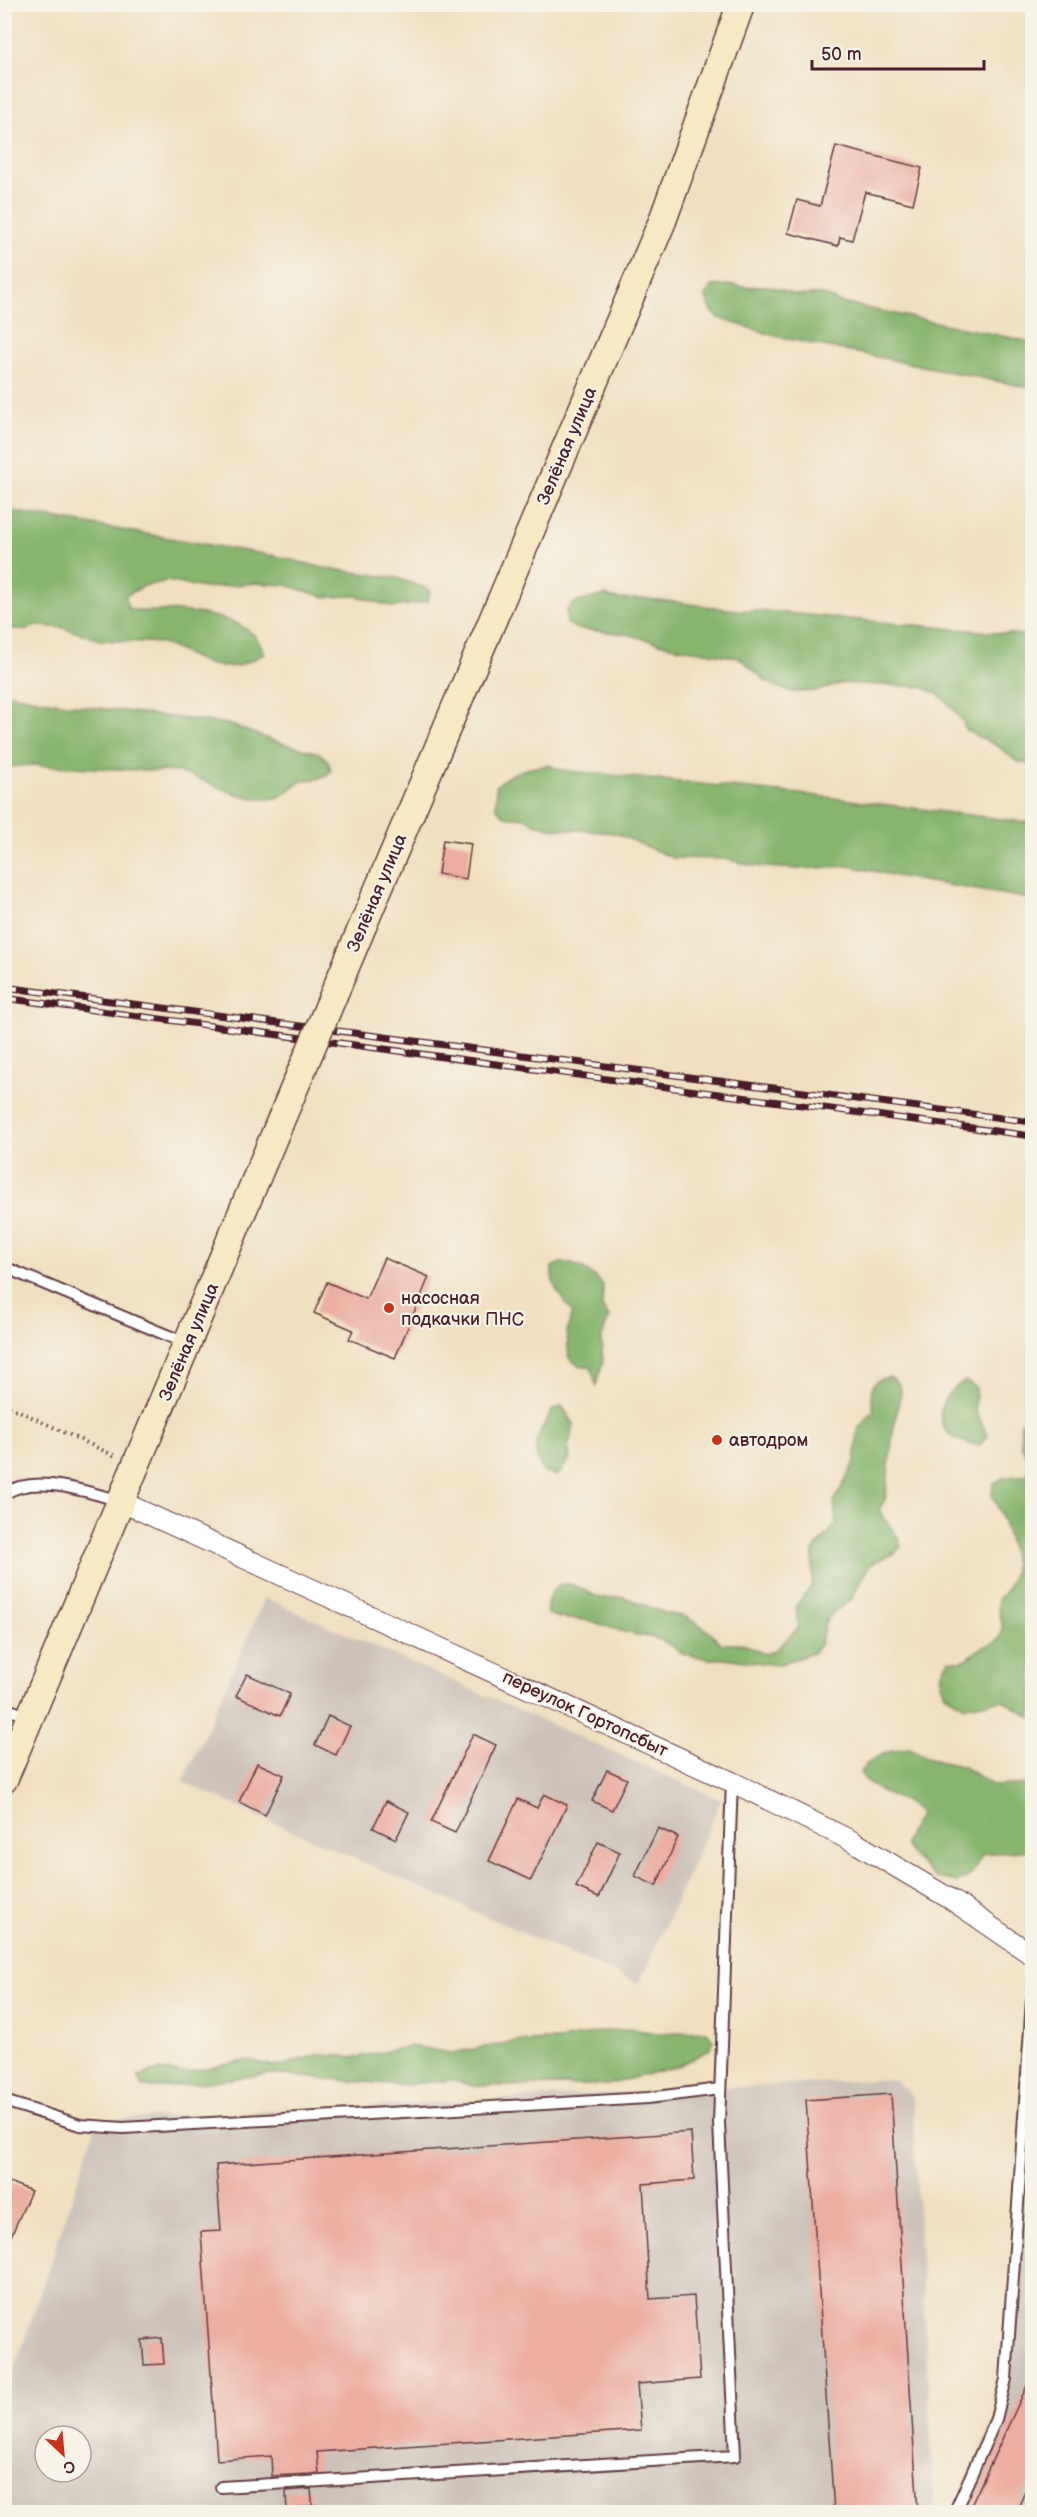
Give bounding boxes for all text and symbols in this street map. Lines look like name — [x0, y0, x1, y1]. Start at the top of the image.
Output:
scale bar — [812, 33, 984, 71]
text: 50 m — [821, 44, 862, 65]
street label: Зелёная улица — [533, 383, 601, 508]
street label: Зелёная улица — [343, 830, 411, 955]
street label: Зелёная улица — [155, 1279, 223, 1404]
place label: насосная подкачки ПНС — [401, 1288, 524, 1330]
marker: насосная подкачки ПНС — [382, 1301, 396, 1315]
place label: автодром — [729, 1430, 808, 1451]
marker: автодром — [710, 1433, 724, 1447]
street label: переулок Гортопсбыт — [499, 1666, 672, 1762]
north arrow — [33, 2424, 93, 2484]
text: С — [60, 2455, 78, 2477]

